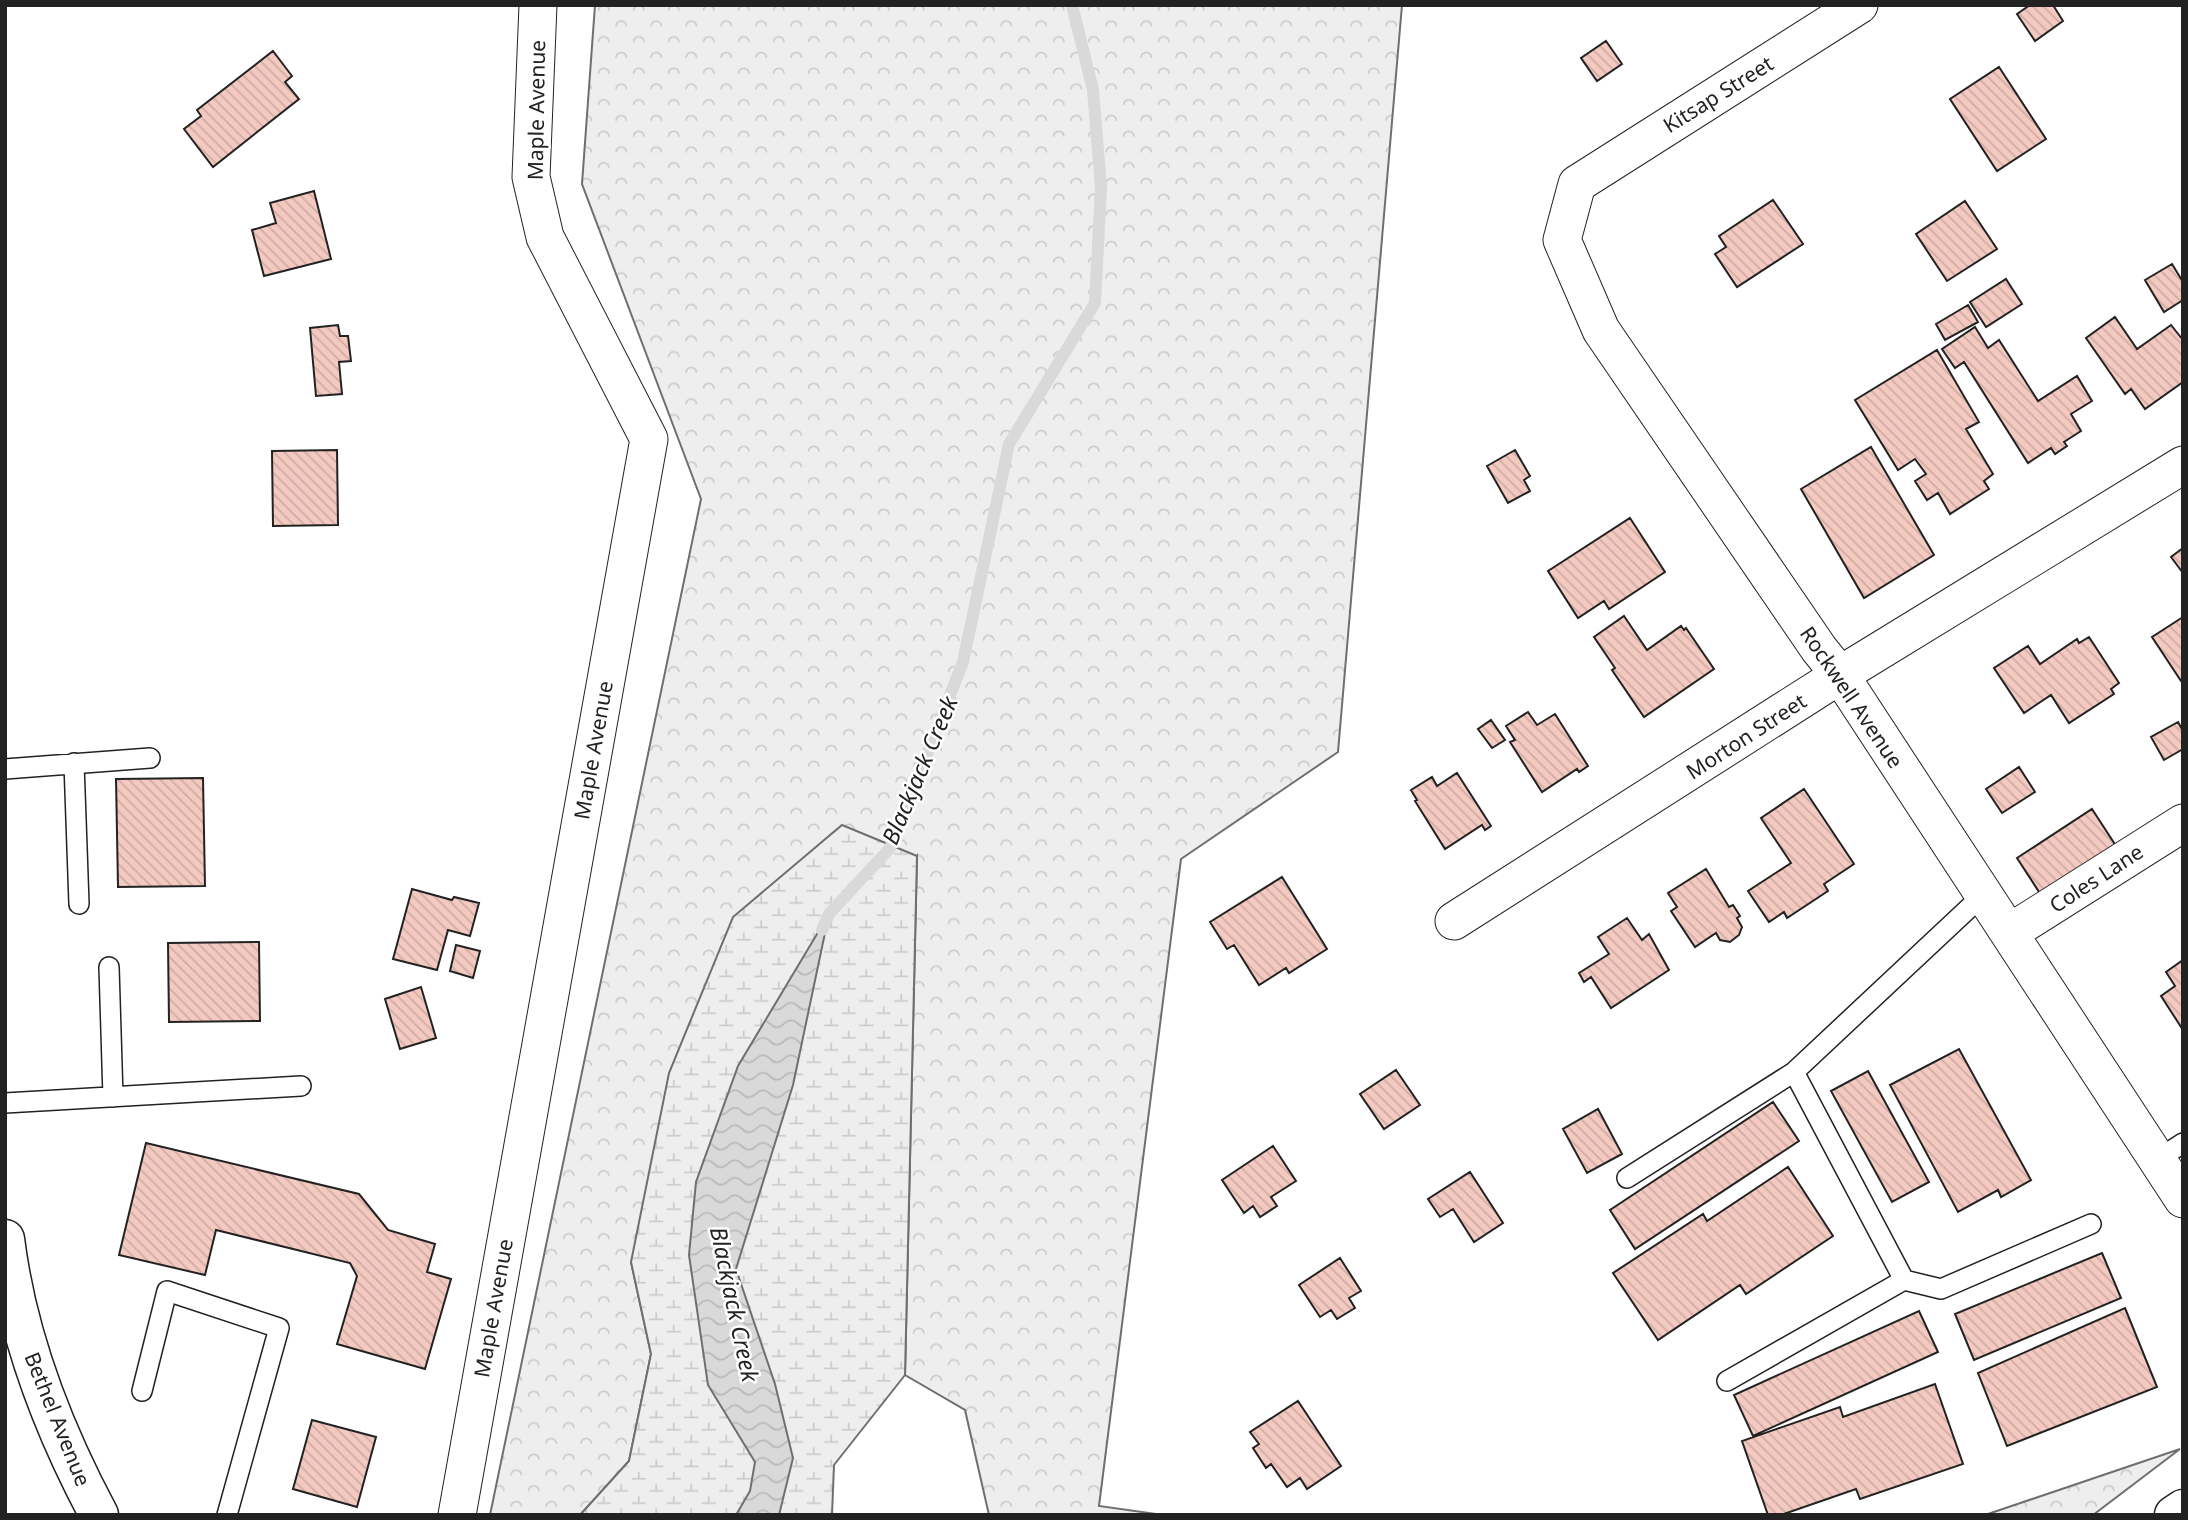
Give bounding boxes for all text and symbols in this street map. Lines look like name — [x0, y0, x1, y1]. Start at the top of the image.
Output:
street label: Maple Avenue — [521, 40, 551, 180]
street label: Kitsap Street — [1658, 49, 1779, 139]
street label: Rockwell Avenue — [1794, 621, 1910, 773]
street label: Maple Avenue — [567, 679, 619, 821]
street label: Morton Street — [1681, 687, 1812, 785]
water label: Blackjack Creek — [873, 690, 965, 849]
street label: Coles Lane — [2044, 837, 2148, 919]
water label: Blackjack Creek — [703, 1223, 767, 1386]
street label: Maple Avenue — [467, 1237, 519, 1379]
street label: Bethel Avenue — [18, 1348, 98, 1490]

